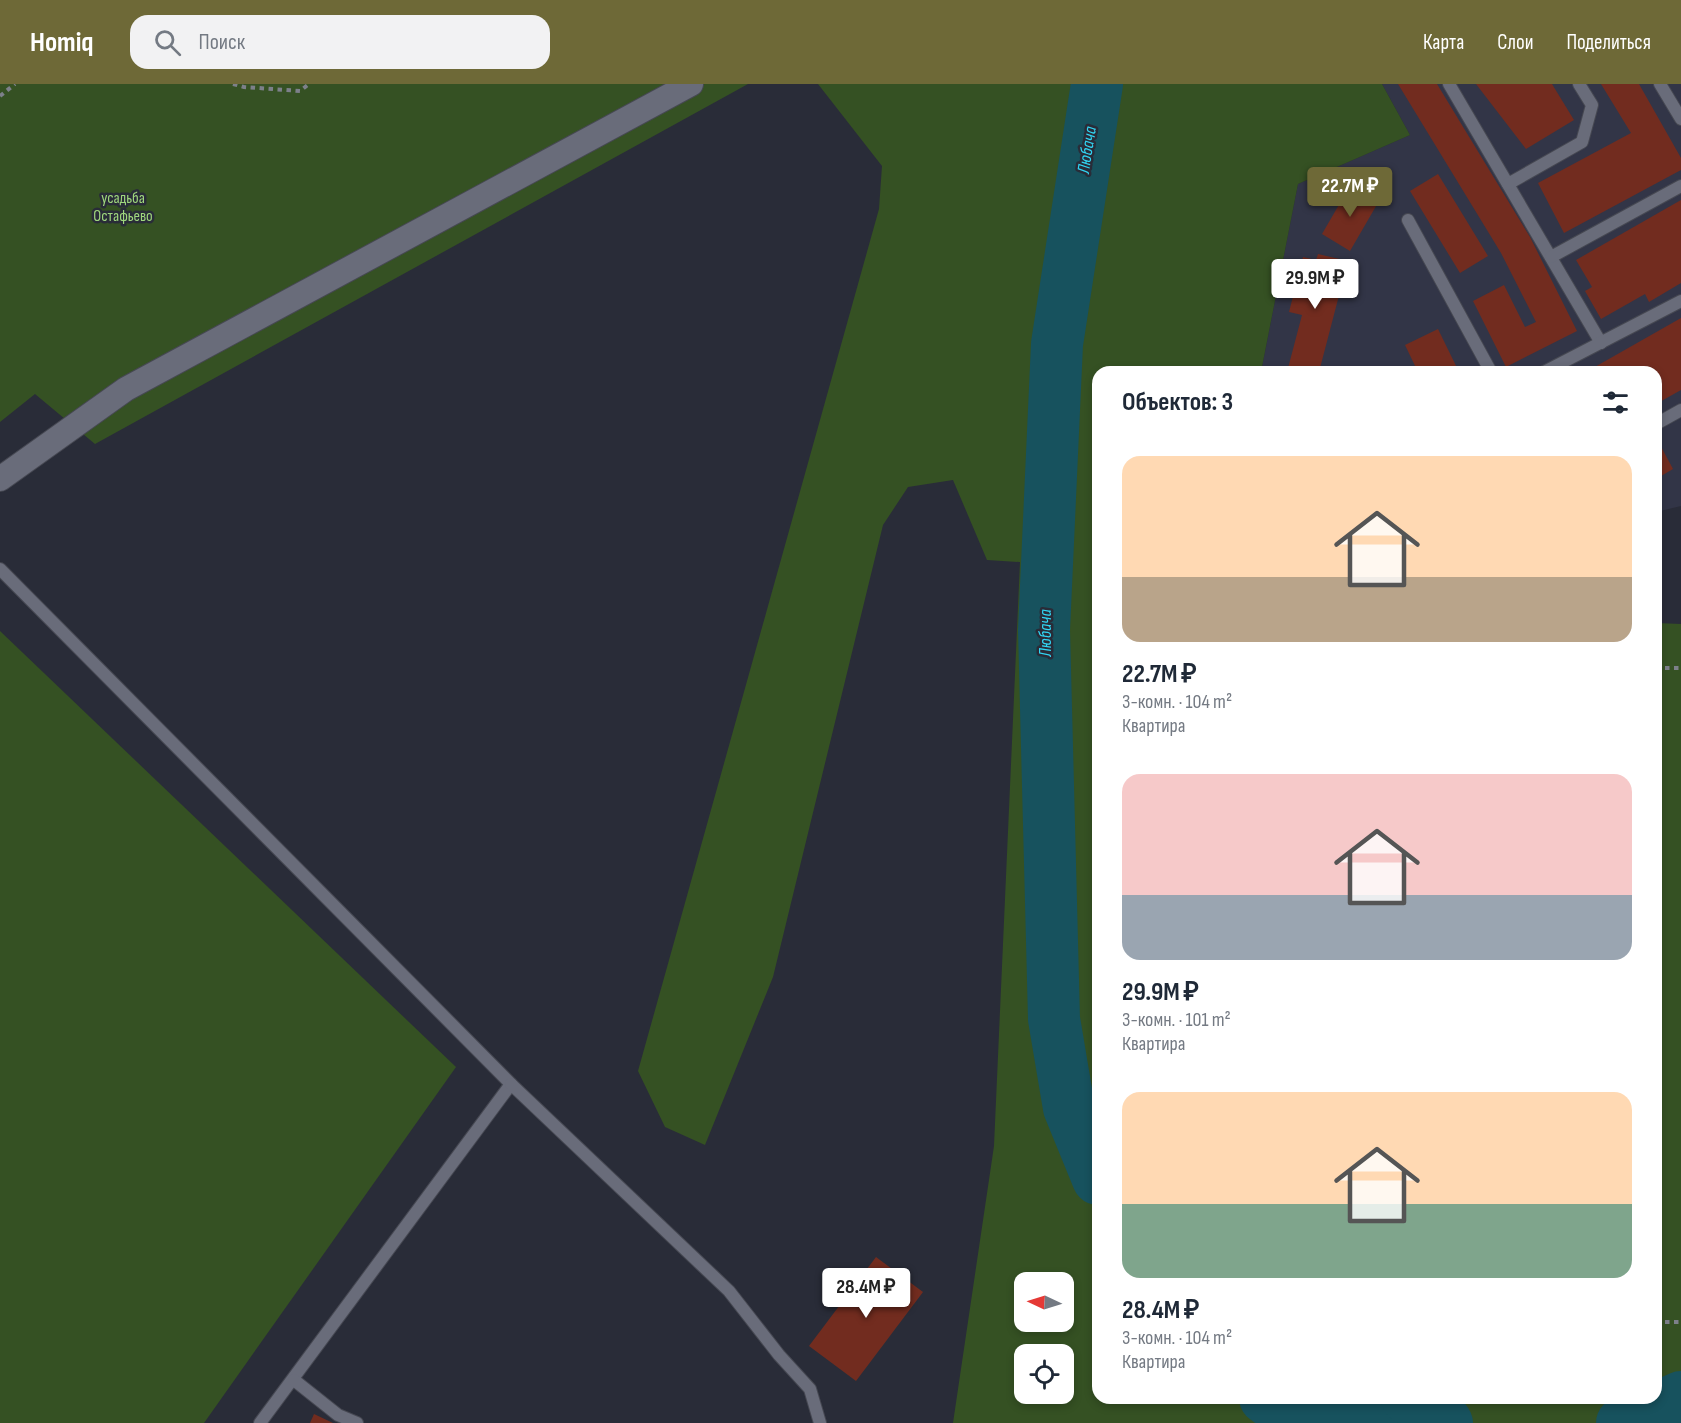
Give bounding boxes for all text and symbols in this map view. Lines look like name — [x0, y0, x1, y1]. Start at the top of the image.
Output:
search box — [130, 15, 550, 69]
text: Homiq — [30, 26, 94, 59]
icon: search — [151, 26, 184, 59]
text: Поиск — [199, 29, 245, 56]
text: Карта — [1423, 30, 1464, 55]
text: Слои — [1497, 30, 1533, 55]
text: Поделиться — [1566, 30, 1651, 55]
water label: Любача — [1073, 124, 1101, 176]
pin: 22.7M ₽ — [1295, 167, 1405, 218]
text: 22.7M ₽ — [1321, 174, 1379, 198]
park label: усадьба Остафьево — [93, 189, 153, 226]
pin: 29.9M ₽ — [1260, 259, 1370, 310]
text: 29.9M ₽ — [1285, 266, 1345, 290]
icon: filters — [1599, 386, 1632, 419]
text: Объектов: 3 — [1122, 387, 1233, 418]
icon: home — [1323, 495, 1431, 603]
water label: Любача — [1035, 609, 1056, 658]
text: 22.7M ₽ — [1122, 659, 1197, 690]
text: 3-комн. · 104 m² — [1122, 690, 1232, 714]
text: Квартира — [1122, 714, 1186, 738]
icon: home — [1323, 813, 1431, 921]
text: 29.9M ₽ — [1122, 977, 1199, 1008]
text: 3-комн. · 101 m² — [1122, 1008, 1231, 1032]
text: Квартира — [1122, 1032, 1186, 1056]
icon: home — [1323, 1131, 1431, 1239]
pin: 28.4M ₽ — [811, 1268, 921, 1319]
north arrow — [1014, 1272, 1074, 1332]
map controls — [1014, 1272, 1074, 1404]
text: 28.4M ₽ — [836, 1275, 896, 1299]
text: 28.4M ₽ — [1122, 1295, 1199, 1326]
text: 3-комн. · 104 m² — [1122, 1326, 1232, 1350]
button: locate — [1014, 1344, 1074, 1404]
text: Квартира — [1122, 1350, 1186, 1374]

